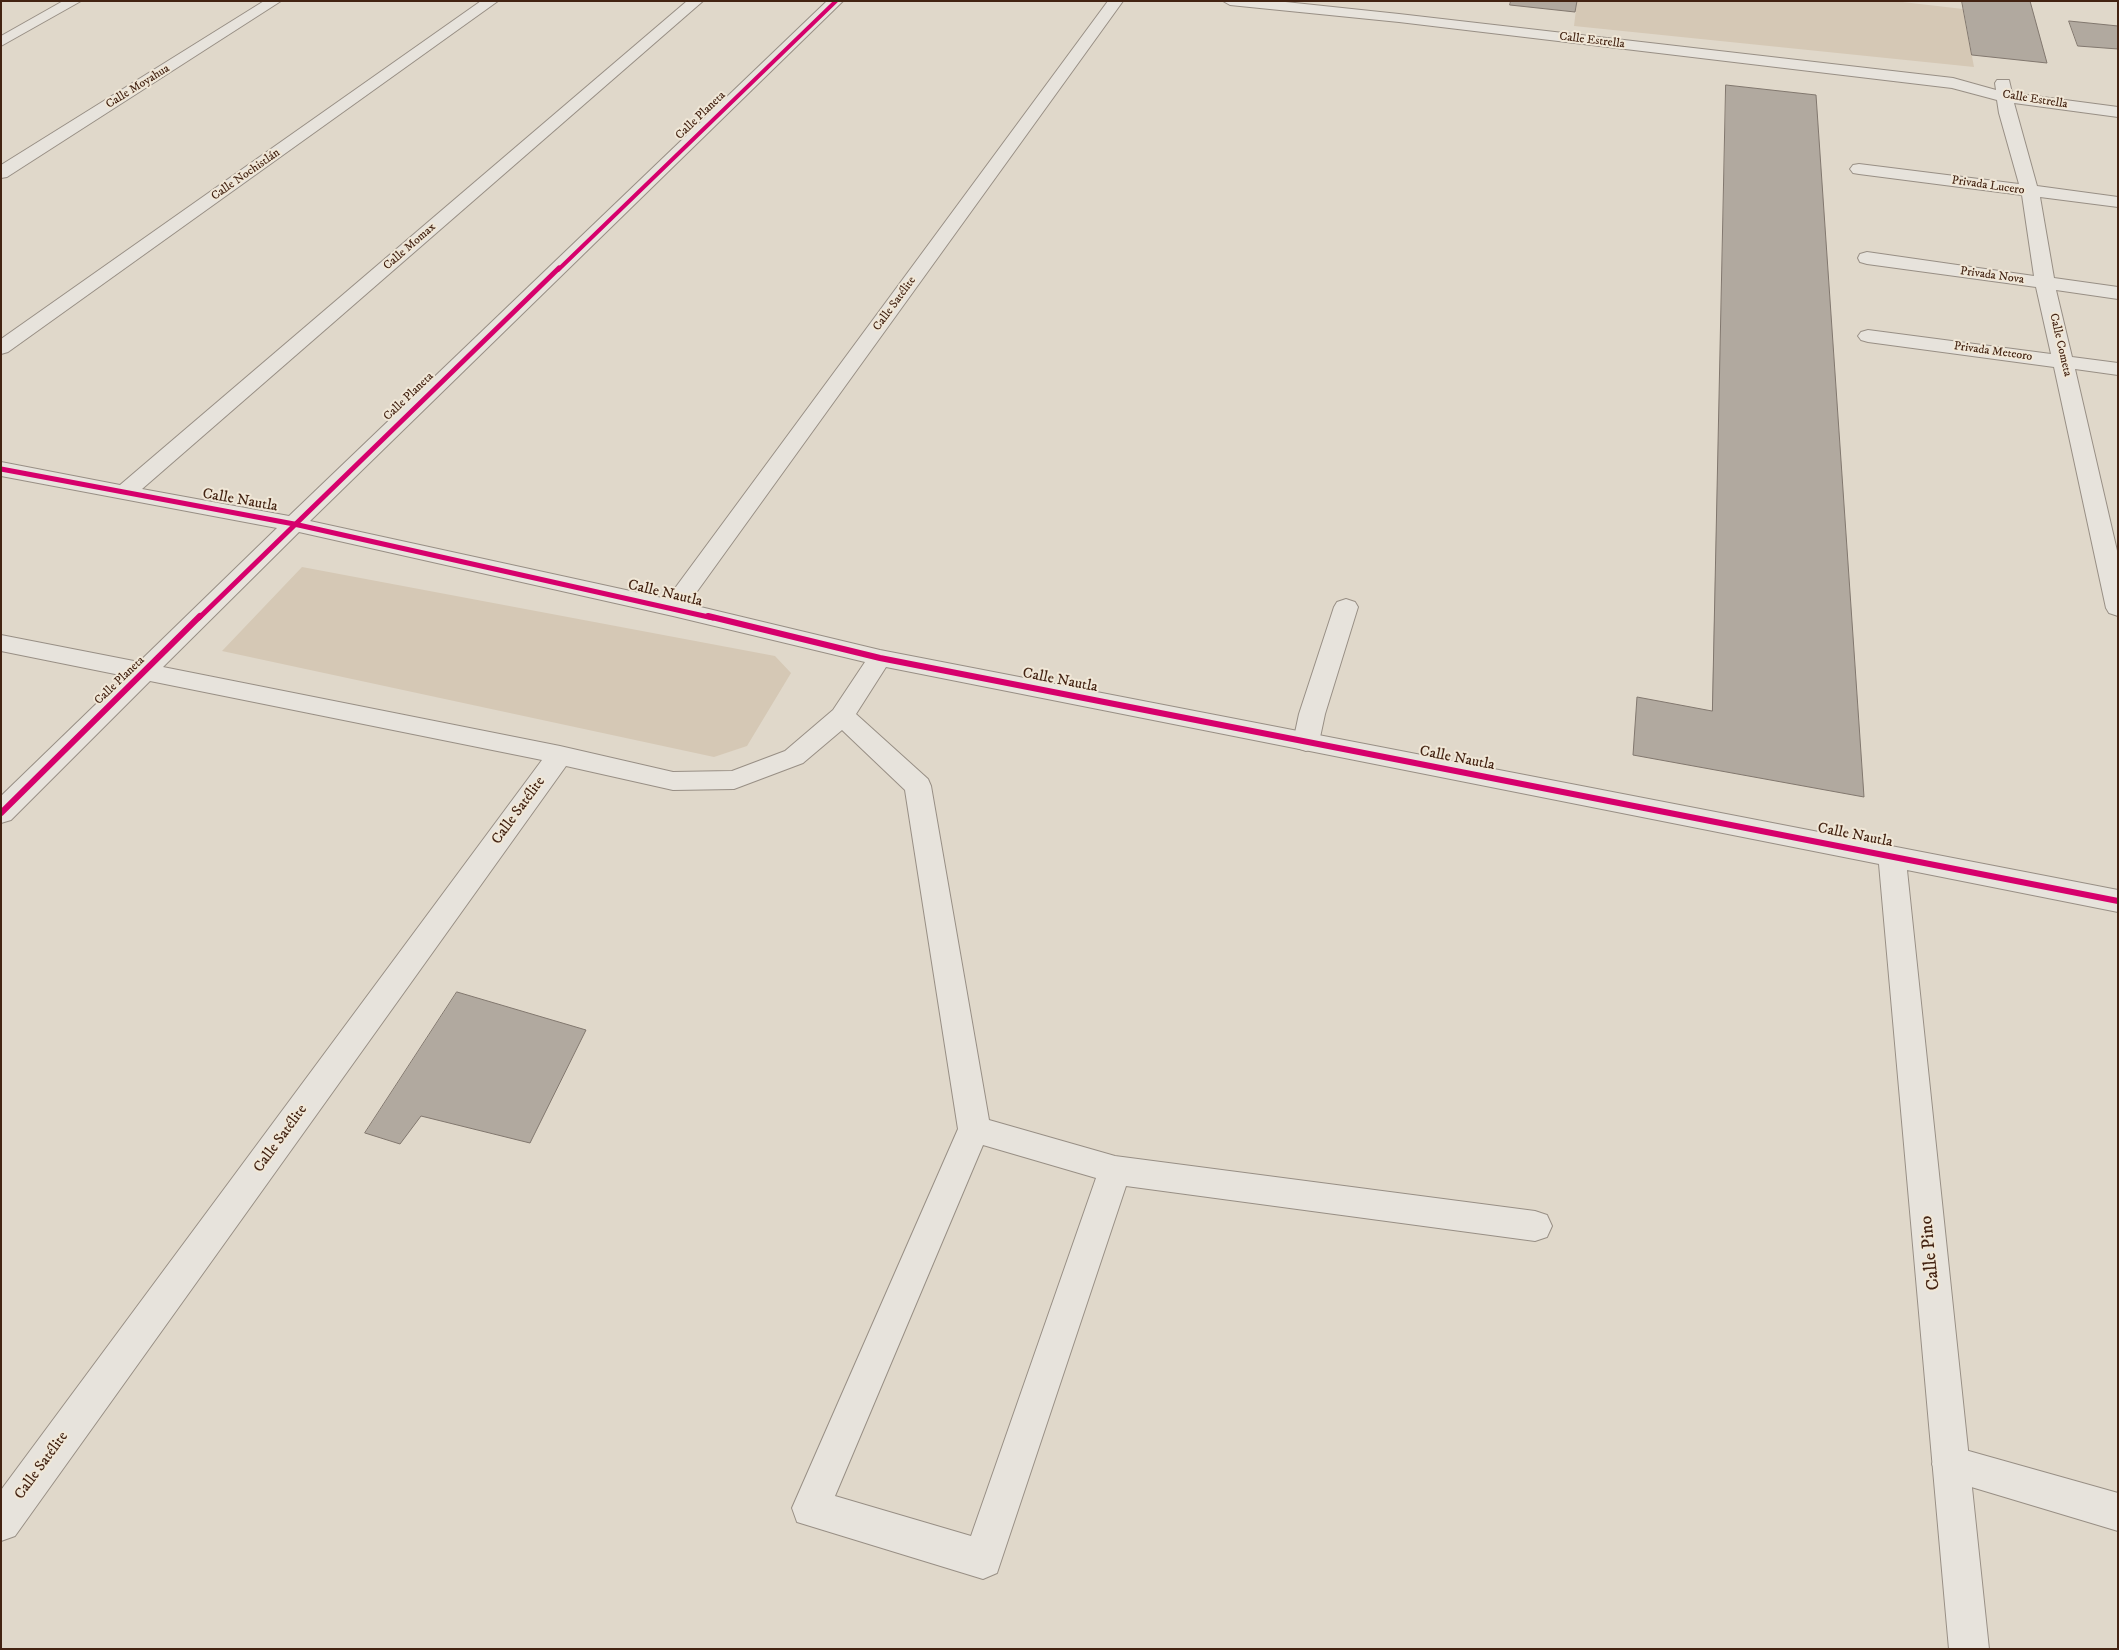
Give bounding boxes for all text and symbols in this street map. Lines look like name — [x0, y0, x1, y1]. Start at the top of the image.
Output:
street label: Calle Estrella — [1558, 30, 1626, 52]
street label: Calle Moyahua — [104, 62, 172, 112]
street label: Calle Estrella — [2001, 88, 2069, 112]
street label: Calle Planeta — [673, 89, 729, 143]
street label: Calle Nochistlán — [209, 146, 283, 204]
street label: Privada Lucero — [1951, 174, 2025, 198]
street label: Calle Momax — [381, 220, 439, 274]
street label: Privada Nova — [1959, 264, 2025, 288]
street label: Calle Satélite — [871, 274, 919, 334]
street label: Calle Cometa — [2046, 312, 2074, 378]
street label: Privada Meteoro — [1953, 339, 2033, 365]
street label: Calle Planeta — [381, 370, 437, 424]
street label: Calle Nautla — [201, 486, 279, 516]
street label: Calle Nautla — [626, 577, 704, 611]
street label: Calle Planeta — [92, 654, 148, 708]
street label: Calle Nautla — [1021, 665, 1099, 697]
street label: Calle Nautla — [1418, 743, 1496, 775]
street label: Calle Satélite — [488, 774, 550, 848]
street label: Calle Nautla — [1816, 820, 1894, 852]
street label: Calle Satélite — [250, 1102, 312, 1176]
street label: Calle Pino — [1916, 1215, 1946, 1291]
street label: Calle Satélite — [11, 1429, 73, 1503]

